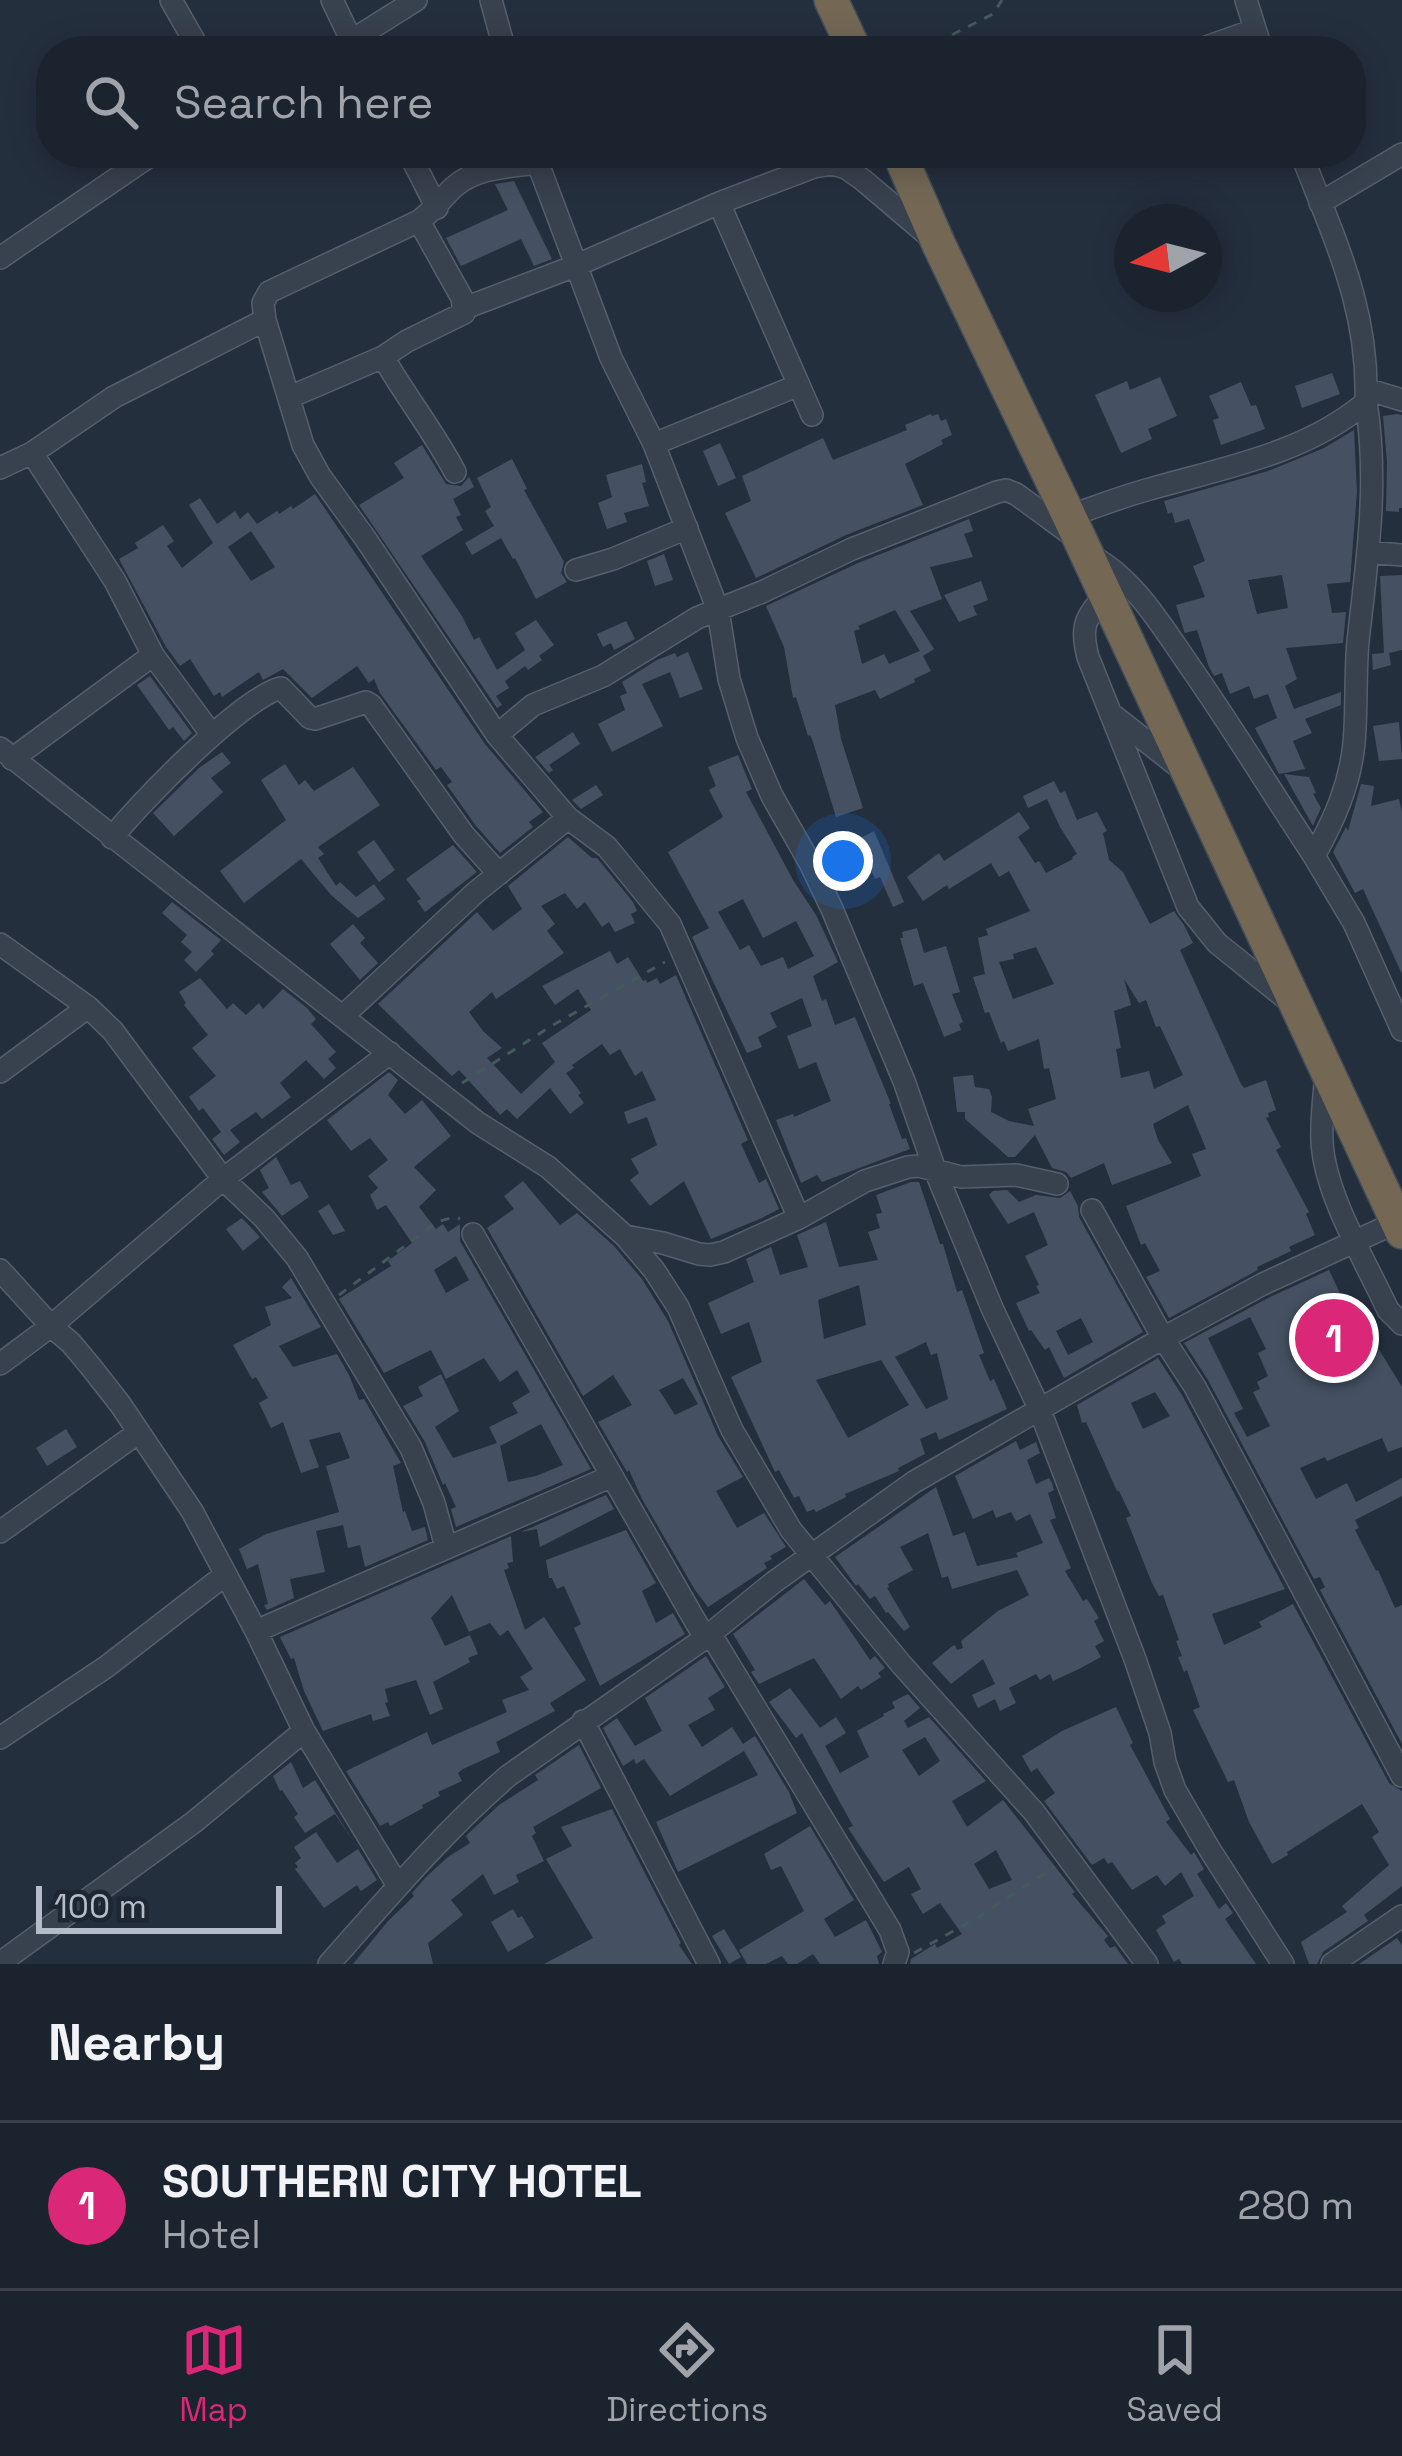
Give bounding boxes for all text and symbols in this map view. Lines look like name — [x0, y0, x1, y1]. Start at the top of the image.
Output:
search box — [36, 36, 1366, 168]
icon: search — [78, 69, 144, 135]
text: Search here — [174, 74, 433, 131]
north arrow — [1114, 204, 1222, 312]
your location — [813, 831, 873, 891]
pin: 1 — [1295, 1293, 1373, 1383]
scale bar — [36, 1880, 282, 1933]
text: 100 m — [54, 1886, 147, 1928]
text: Nearby — [48, 2010, 225, 2075]
text: SOUTHERN CITY HOTEL — [162, 2153, 642, 2210]
text: 1 — [78, 2181, 96, 2230]
text: 280 m — [1238, 2181, 1354, 2230]
text: Hotel — [162, 2210, 261, 2259]
tab: Map — [179, 2317, 248, 2431]
tab: Directions — [606, 2317, 768, 2431]
tab: Saved — [1127, 2317, 1223, 2431]

